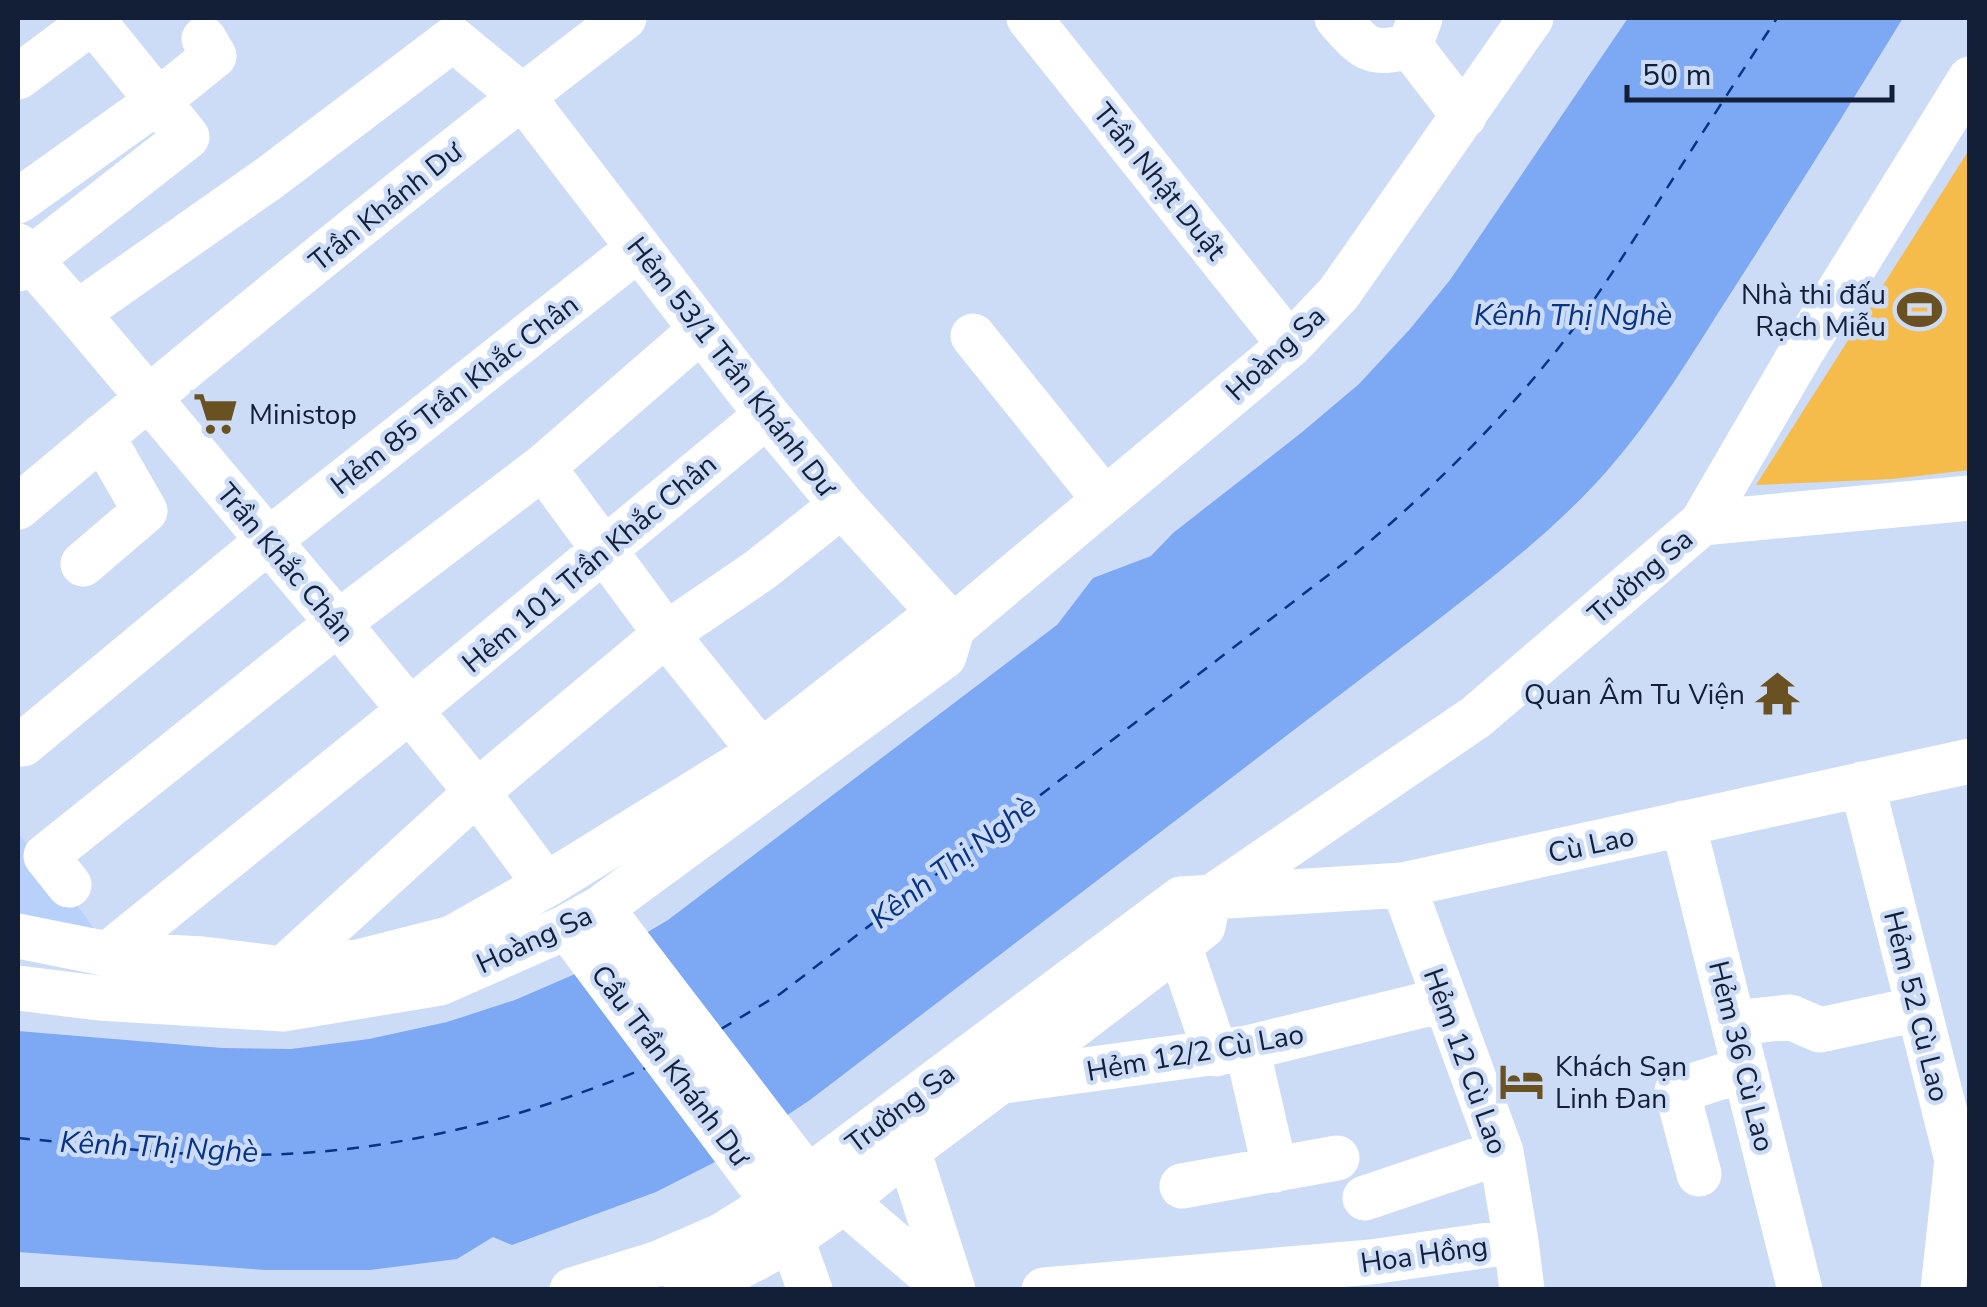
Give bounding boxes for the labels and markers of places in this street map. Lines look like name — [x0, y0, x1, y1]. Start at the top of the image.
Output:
place label: Nhà thi đấu Rạch Miễu — [1741, 276, 1886, 346]
sports icon: Nhà thi đấu Rạch Miễu — [1895, 286, 1943, 334]
supermarket icon: Ministop — [192, 390, 240, 438]
place label: Ministop — [249, 396, 357, 434]
temple icon: Quan Âm Tu Viện — [1754, 670, 1802, 718]
place label: Quan Âm Tu Viện — [1524, 676, 1745, 714]
place label: Khách Sạn Linh Đan — [1555, 1048, 1687, 1118]
hotel icon: Khách Sạn Linh Đan — [1498, 1058, 1546, 1106]

